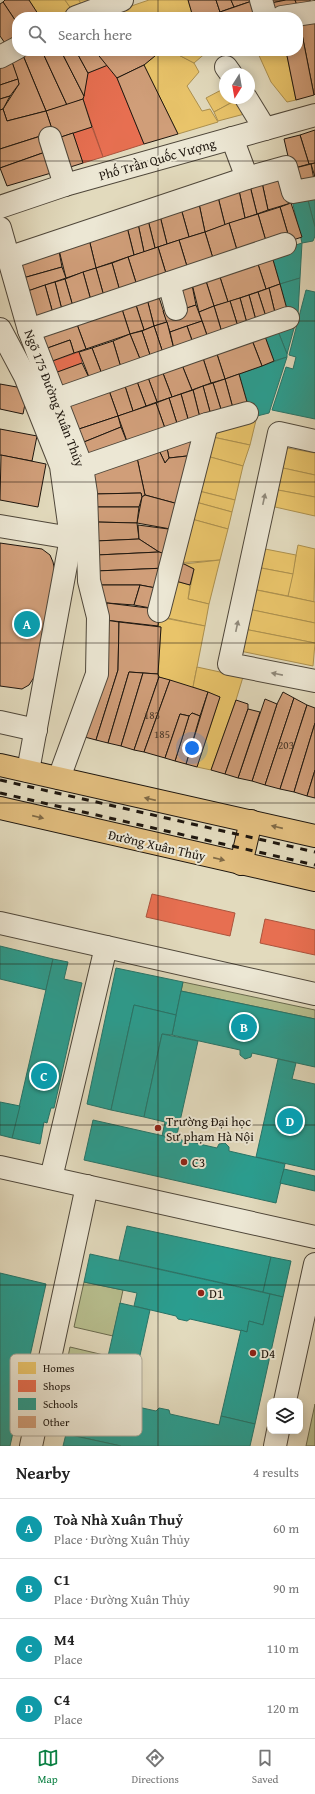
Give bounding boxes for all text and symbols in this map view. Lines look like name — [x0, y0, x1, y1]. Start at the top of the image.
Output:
search box — [12, 12, 303, 56]
icon: search — [26, 23, 48, 45]
text: Search here — [58, 24, 132, 45]
north arrow — [219, 68, 255, 104]
street label: Phố Trần Quốc Vượng — [97, 134, 218, 185]
street label: Ngõ 175 Đường Xuân Thủy — [20, 327, 90, 470]
one-way arrow — [261, 493, 267, 505]
pin: A — [14, 609, 40, 639]
one-way arrow — [235, 620, 241, 632]
one-way arrow — [271, 670, 283, 676]
house number: 183 — [144, 707, 160, 723]
house number: 185 — [154, 726, 170, 742]
house number: 203 — [278, 737, 294, 753]
your location — [182, 738, 202, 758]
one-way arrow — [144, 795, 156, 801]
one-way arrow — [32, 814, 44, 820]
one-way arrow — [271, 824, 283, 830]
street label: Đường Xuân Thủy — [106, 825, 208, 866]
one-way arrow — [213, 856, 225, 862]
pin: B — [231, 1012, 257, 1042]
pin: C — [31, 1061, 57, 1091]
pin: D — [277, 1106, 303, 1136]
place label: Trường Đại học Sư phạm Hà Nội — [166, 1112, 254, 1146]
marker: Trường Đại học Sư phạm Hà Nội — [153, 1123, 163, 1133]
place label: C3 — [192, 1153, 205, 1172]
marker: C3 — [179, 1157, 189, 1167]
place label: D1 — [209, 1284, 223, 1303]
marker: D1 — [196, 1288, 206, 1298]
place label: D4 — [261, 1344, 275, 1363]
marker: D4 — [248, 1348, 258, 1358]
legend — [10, 1354, 142, 1436]
text: Homes — [43, 1360, 74, 1376]
text: Shops — [43, 1378, 70, 1394]
text: Schools — [43, 1396, 78, 1412]
map controls — [267, 1398, 303, 1434]
button: layers — [267, 1398, 303, 1434]
text: Other — [43, 1414, 70, 1430]
text: Nearby — [16, 1460, 70, 1485]
text: 4 results — [253, 1463, 299, 1482]
text: Toà Nhà Xuân Thuỷ — [54, 1509, 183, 1530]
text: A — [25, 1519, 33, 1538]
text: 60 m — [273, 1519, 299, 1538]
text: Place · Đường Xuân Thủy — [54, 1530, 190, 1549]
text: C1 — [54, 1569, 70, 1590]
text: B — [25, 1579, 33, 1598]
text: 90 m — [273, 1579, 299, 1598]
text: Place · Đường Xuân Thủy — [54, 1590, 190, 1609]
text: M4 — [54, 1629, 75, 1650]
text: C — [25, 1639, 33, 1658]
text: 110 m — [267, 1639, 299, 1658]
text: Place — [54, 1650, 83, 1669]
text: C4 — [54, 1689, 70, 1710]
text: D — [25, 1699, 33, 1718]
text: 120 m — [267, 1699, 299, 1718]
text: Place — [54, 1710, 83, 1729]
tab: Map — [37, 1747, 59, 1787]
tab: Directions — [132, 1747, 179, 1787]
tab: Saved — [252, 1747, 278, 1787]

